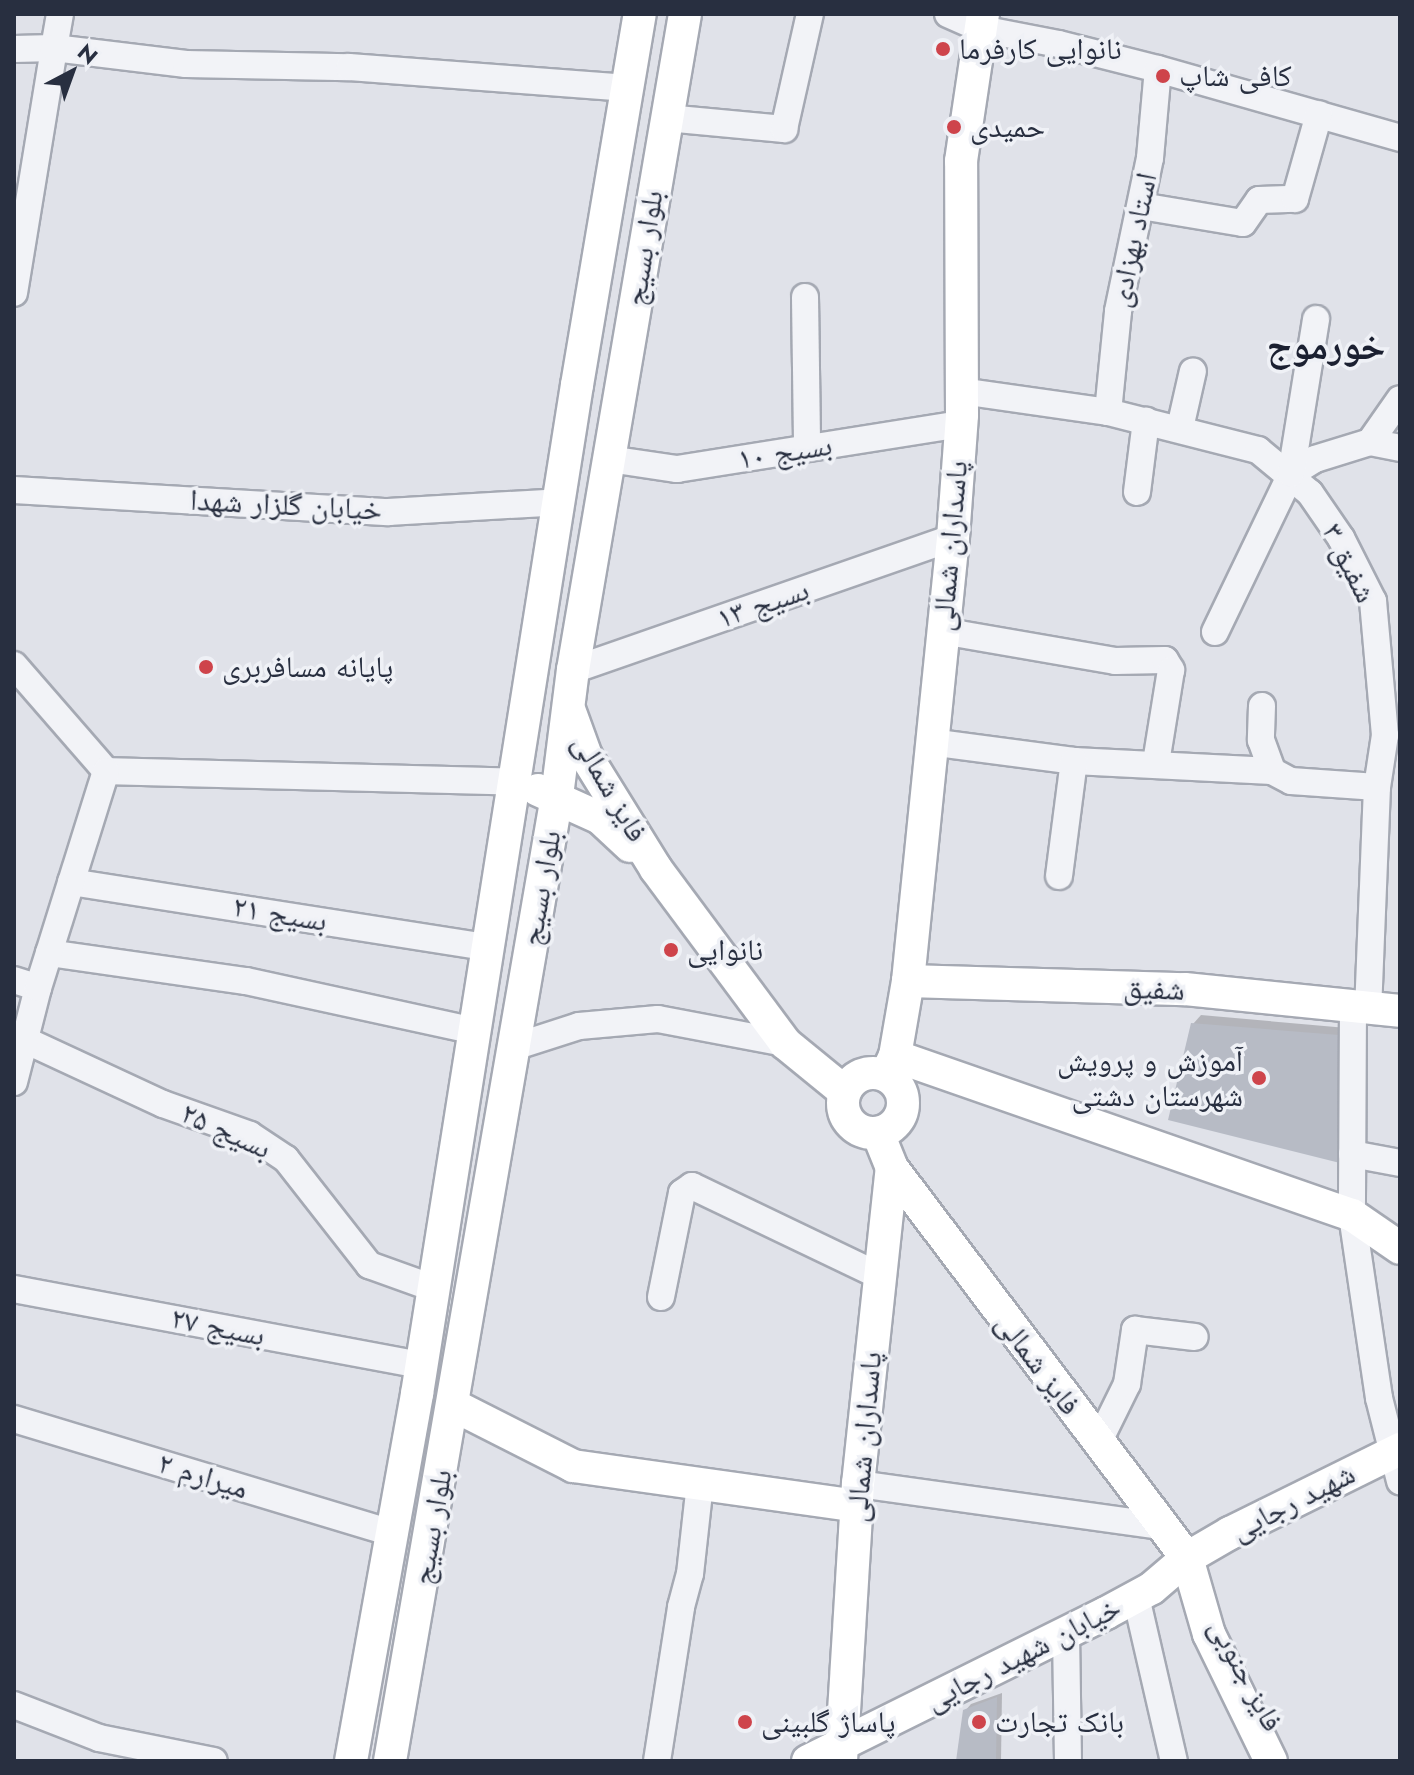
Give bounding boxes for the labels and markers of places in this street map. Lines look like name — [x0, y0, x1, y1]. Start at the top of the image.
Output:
place label: نانوایی کارفرما — [959, 31, 1122, 67]
marker: نانوایی کارفرما — [934, 40, 952, 58]
place label: کافی شاپ — [1179, 58, 1292, 94]
marker: کافی شاپ — [1154, 67, 1172, 85]
place label: حمیدی — [970, 109, 1045, 145]
marker: حمیدی — [945, 118, 963, 136]
place label: پایانه مسافربری — [222, 649, 393, 685]
marker: پایانه مسافربری — [197, 658, 215, 676]
place label: نانوایی — [687, 932, 763, 968]
marker: نانوایی — [662, 941, 680, 959]
place label: آموزش و پرویش شهرستان دشتی — [1057, 1043, 1243, 1114]
marker: آموزش و پرویش شهرستان دشتی — [1250, 1069, 1268, 1087]
place label: پاساژ گلبینی — [761, 1704, 896, 1740]
place label: بانک تجارت — [995, 1704, 1124, 1740]
marker: پاساژ گلبینی — [736, 1713, 754, 1731]
marker: بانک تجارت — [970, 1713, 988, 1731]

